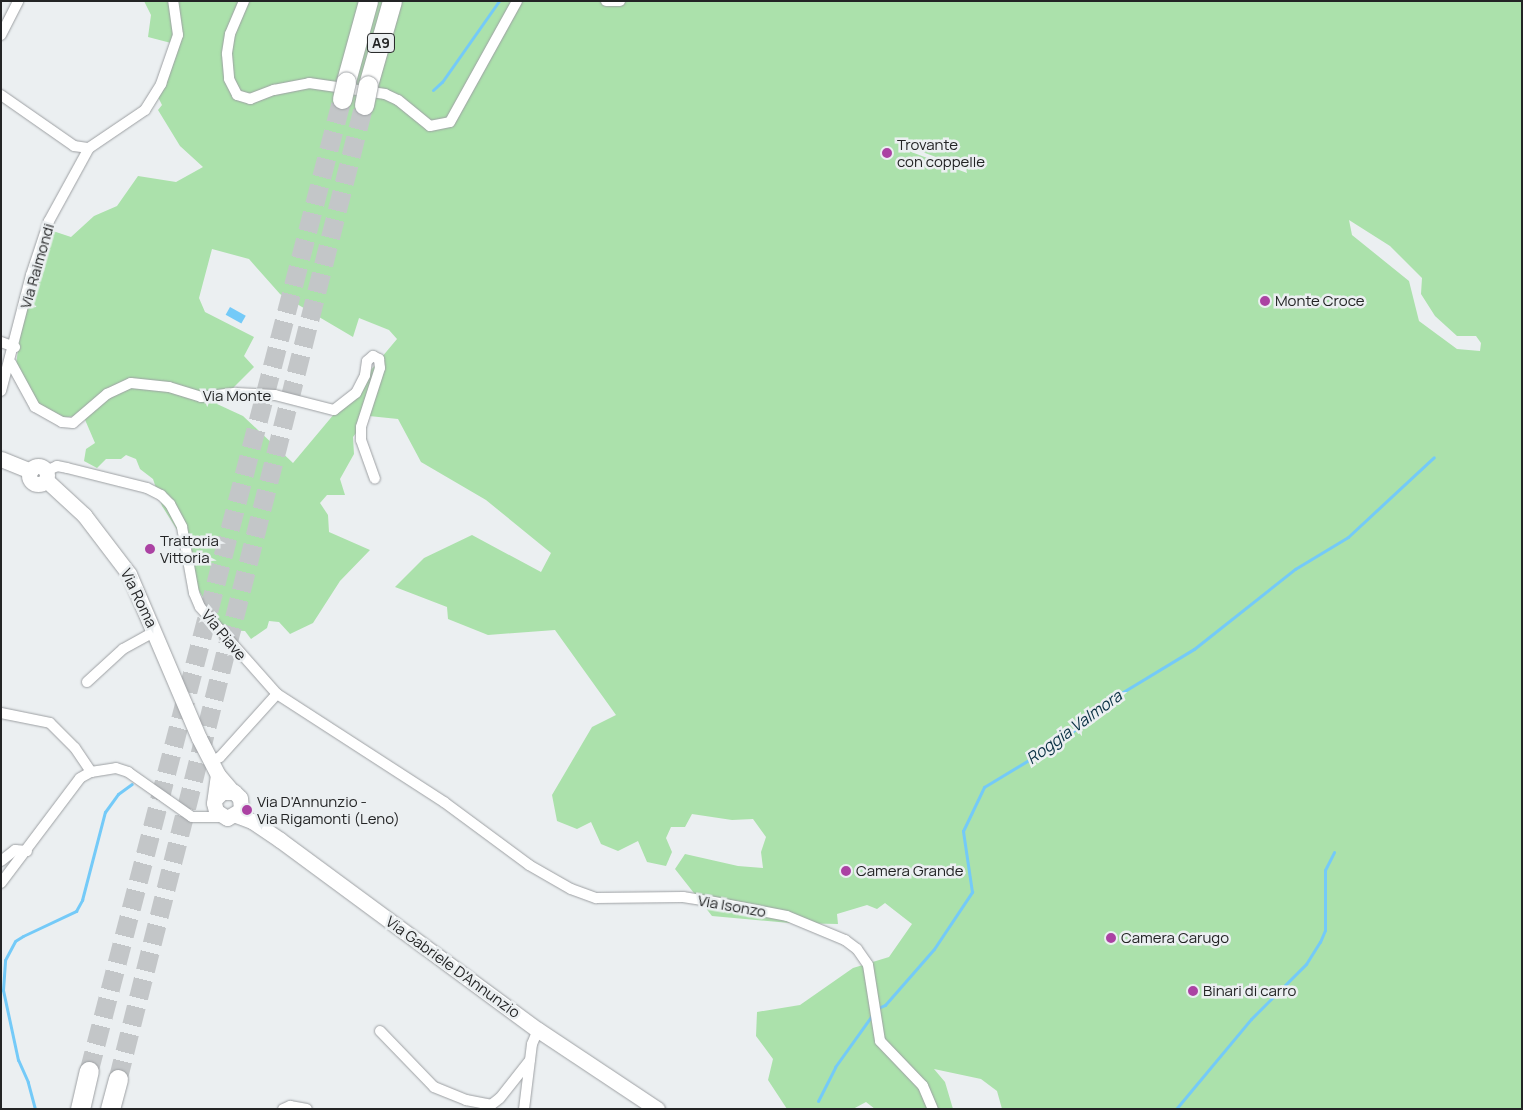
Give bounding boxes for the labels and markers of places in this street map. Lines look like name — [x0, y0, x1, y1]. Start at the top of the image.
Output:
place label: Trovante con coppelle — [897, 135, 985, 170]
marker: Trovante con coppelle — [881, 147, 893, 159]
place label: Monte Croce — [1275, 292, 1365, 310]
marker: Monte Croce — [1259, 295, 1271, 307]
place label: Trattoria Vittoria — [160, 531, 219, 566]
marker: Trattoria Vittoria — [144, 543, 156, 555]
place label: Via D'Annunzio - Via Rigamonti (Leno) — [257, 792, 400, 827]
marker: Via D'Annunzio - Via Rigamonti (Leno) — [241, 804, 253, 816]
place label: Camera Grande — [856, 862, 963, 880]
marker: Camera Grande — [840, 865, 852, 877]
place label: Camera Carugo — [1121, 929, 1229, 947]
marker: Camera Carugo — [1105, 932, 1117, 944]
place label: Binari di carro — [1203, 982, 1296, 1000]
marker: Binari di carro — [1187, 985, 1199, 997]

